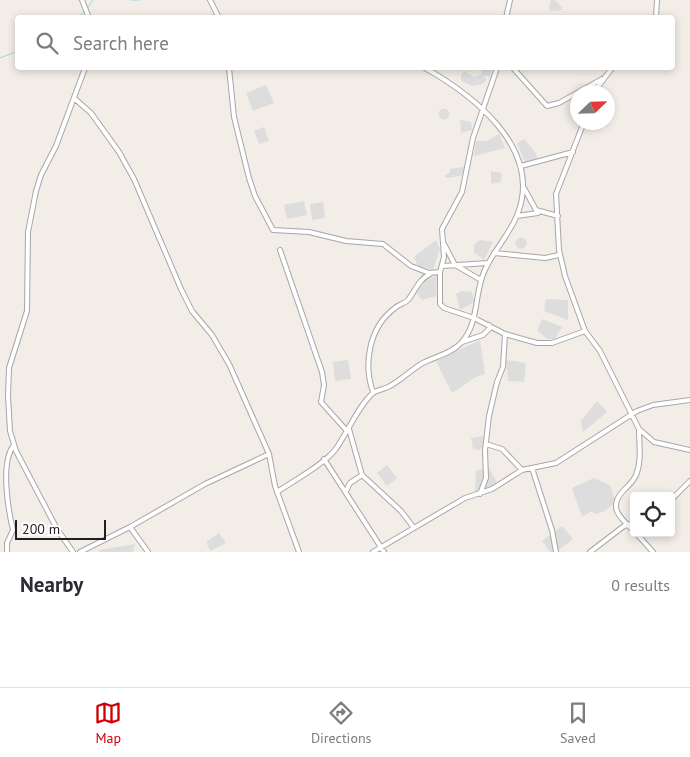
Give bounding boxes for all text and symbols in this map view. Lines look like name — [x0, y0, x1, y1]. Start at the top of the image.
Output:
search box — [15, 15, 675, 70]
icon: search — [33, 29, 61, 57]
text: Search here — [73, 31, 169, 55]
north arrow — [570, 85, 615, 130]
map controls — [630, 492, 675, 537]
button: locate — [630, 492, 675, 537]
scale bar — [15, 517, 106, 540]
text: 200 m — [22, 520, 60, 538]
text: Nearby — [20, 571, 83, 598]
text: 0 results — [611, 575, 670, 595]
tab: Map — [94, 699, 122, 747]
tab: Directions — [311, 699, 371, 747]
tab: Saved — [560, 699, 596, 747]

